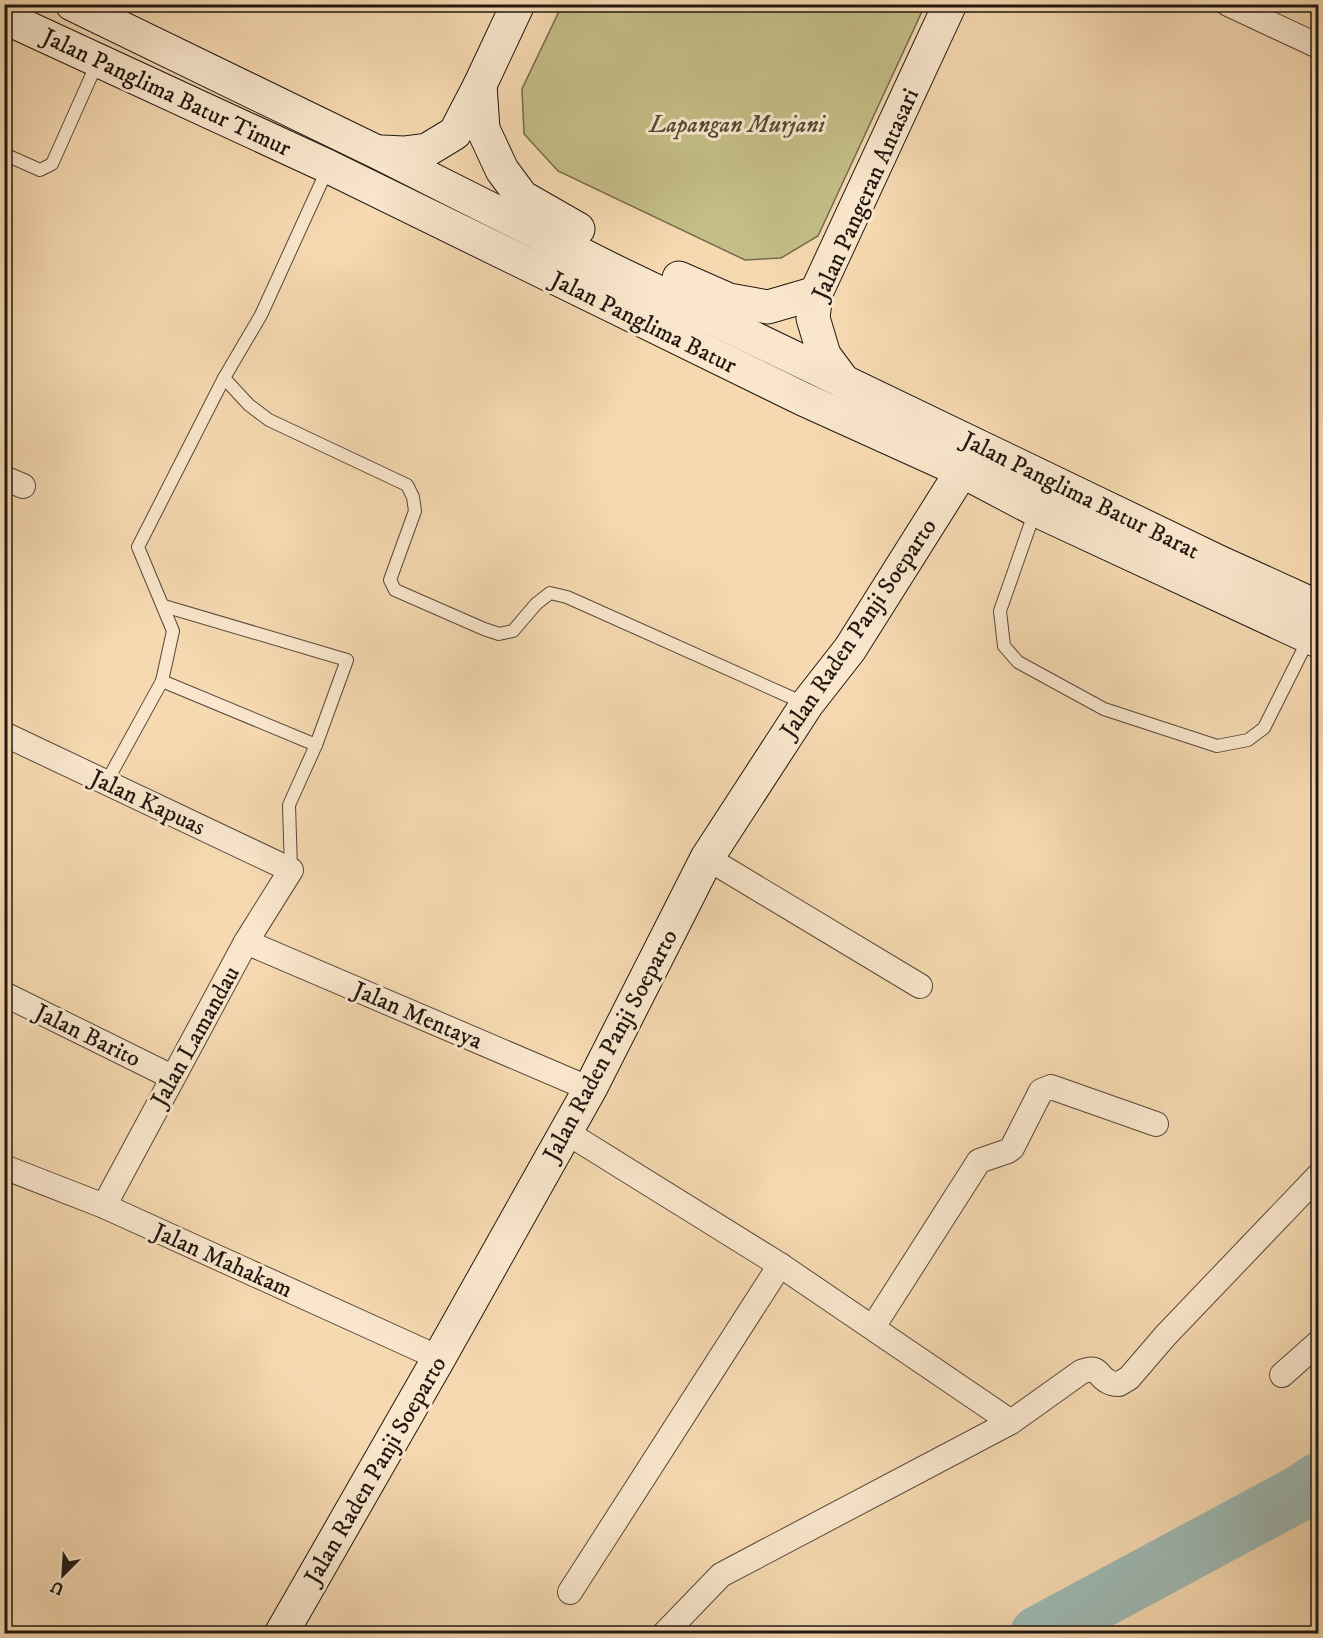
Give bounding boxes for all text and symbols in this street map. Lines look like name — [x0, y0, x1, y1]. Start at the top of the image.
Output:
street label: Jalan Panglima Batur Timur — [36, 21, 296, 164]
street label: Jalan Pangeran Antasari — [805, 84, 926, 307]
park label: Lapangan Murjani — [647, 110, 826, 140]
street label: Jalan Panglima Batur — [544, 264, 741, 381]
street label: Jalan Panglima Batur Barat — [955, 424, 1204, 567]
street label: Jalan Raden Panji Soeparto — [773, 513, 944, 746]
street label: Jalan Kapuas — [84, 762, 210, 843]
street label: Jalan Raden Panji Soeparto — [536, 924, 685, 1168]
street label: Jalan Lamandau — [144, 961, 247, 1114]
street label: Jalan Mentaya — [347, 974, 488, 1057]
street label: Jalan Barito — [28, 997, 145, 1074]
street label: Jalan Mahakam — [146, 1216, 297, 1305]
street label: Jalan Raden Panji Soeparto — [297, 1351, 453, 1592]
north arrow — [33, 1545, 93, 1605]
text: U — [47, 1576, 67, 1599]

